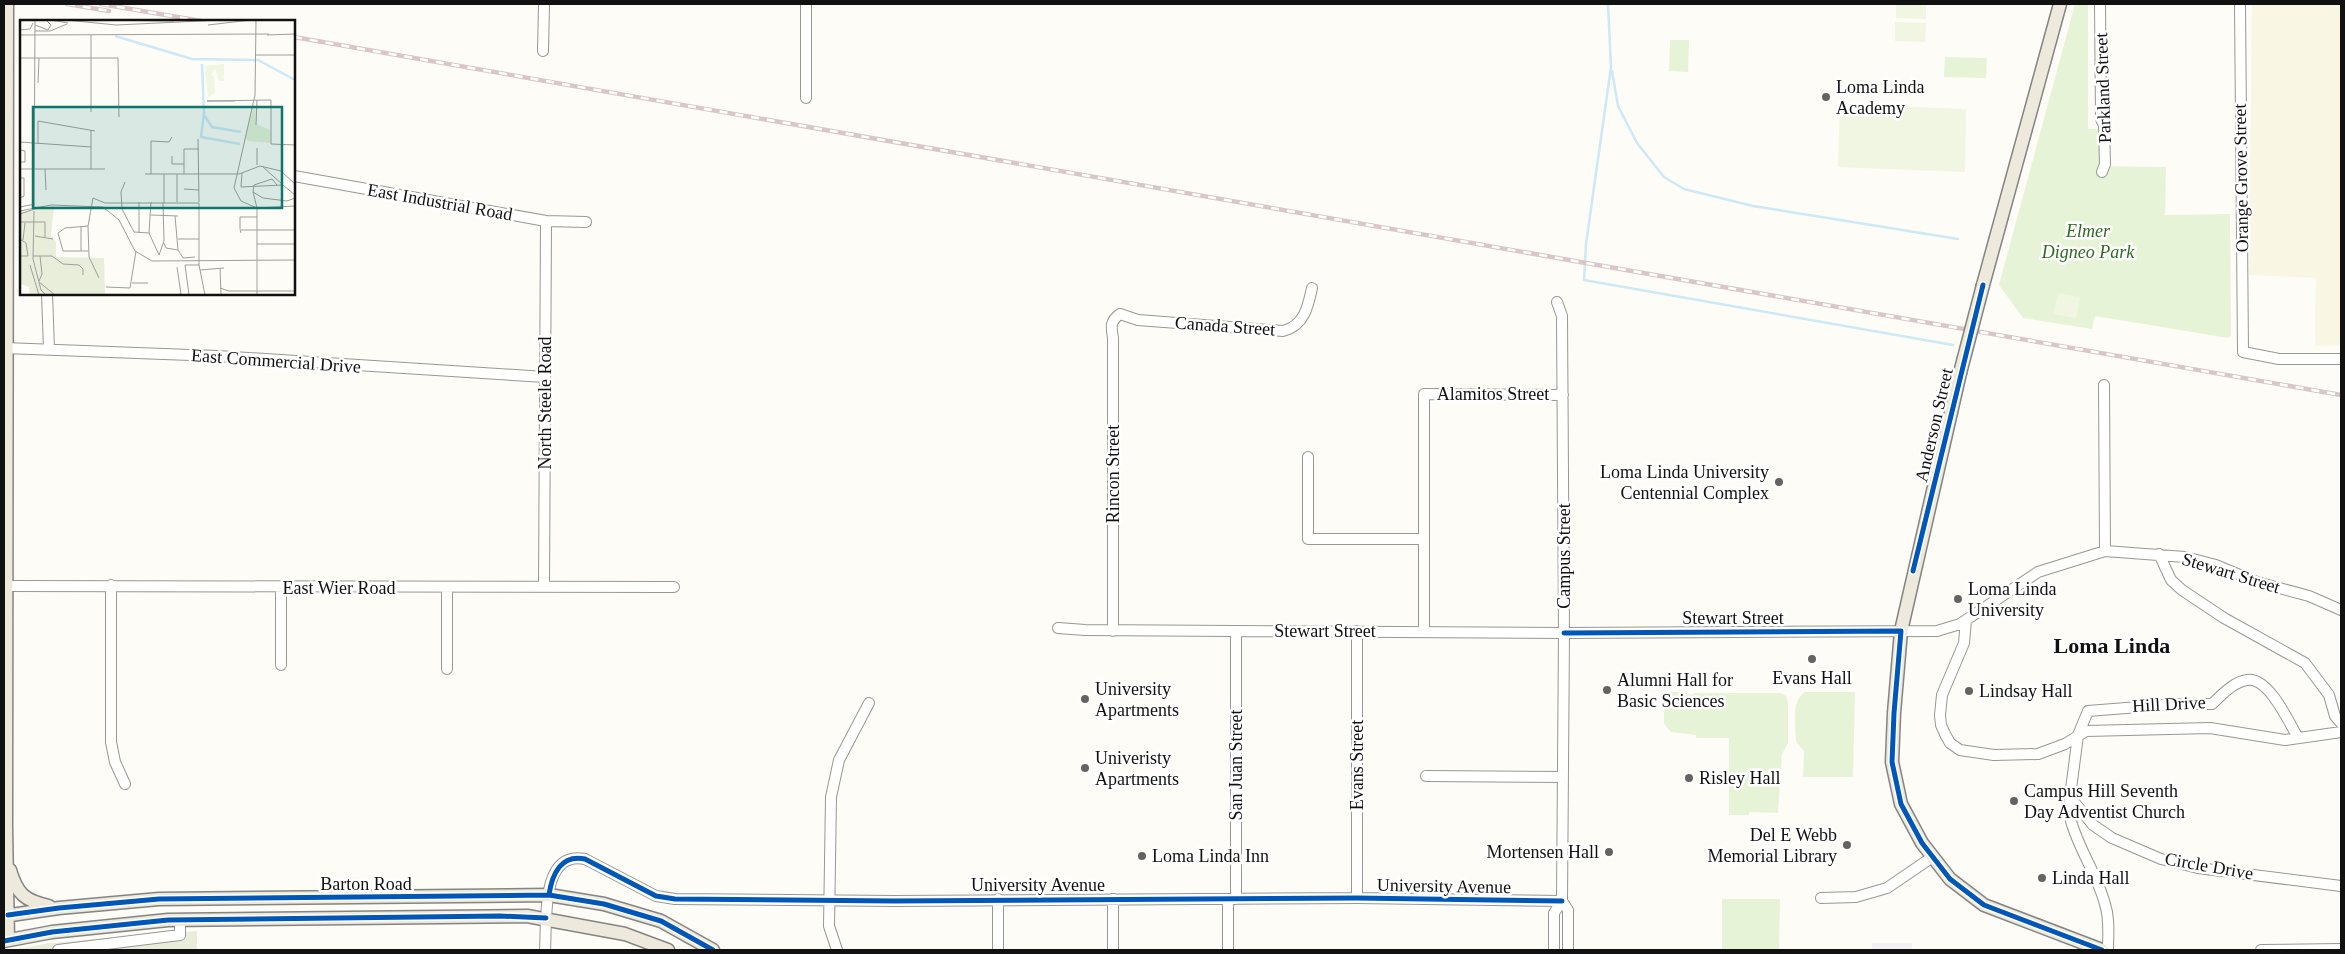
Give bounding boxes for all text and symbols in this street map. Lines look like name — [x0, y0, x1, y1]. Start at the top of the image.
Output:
inset map — [20, 20, 295, 295]
street label: Parkland Street — [2091, 32, 2115, 144]
place label: Loma Linda Academy — [1836, 77, 1924, 118]
marker: Loma Linda Academy — [1820, 91, 1832, 103]
street label: Orange Grove Street — [2230, 103, 2252, 253]
street label: East Industrial Road — [366, 179, 514, 225]
park label: Elmer Digneo Park — [2041, 221, 2135, 262]
street label: Canada Street — [1174, 313, 1276, 339]
street label: North Steele Road — [535, 337, 555, 469]
street label: East Commercial Drive — [191, 345, 361, 377]
street label: Anderson Street — [1911, 366, 1957, 484]
street label: Alamitos Street — [1437, 384, 1549, 404]
street label: Rincon Street — [1103, 425, 1123, 523]
place label: Loma Linda University Centennial Complex — [1600, 462, 1769, 503]
marker: Loma Linda University Centennial Complex — [1773, 476, 1785, 488]
street label: Campus Street — [1554, 503, 1574, 609]
street label: Stewart Street — [2180, 549, 2282, 597]
street label: East Wier Road — [283, 578, 395, 598]
place label: Loma Linda University — [1968, 579, 2056, 620]
marker: Loma Linda University — [1952, 593, 1964, 605]
street label: Stewart Street — [1682, 608, 1784, 628]
street label: Stewart Street — [1274, 621, 1376, 641]
district label: Loma Linda — [2054, 633, 2170, 658]
marker: Evans Hall — [1806, 653, 1818, 665]
place label: Evans Hall — [1772, 668, 1852, 688]
place label: Alumni Hall for Basic Sciences — [1617, 670, 1733, 711]
place label: University Apartments — [1095, 679, 1179, 720]
place label: Lindsay Hall — [1979, 681, 2072, 701]
marker: Alumni Hall for Basic Sciences — [1601, 684, 1613, 696]
marker: Lindsay Hall — [1963, 685, 1975, 697]
street label: Hill Drive — [2132, 692, 2206, 716]
marker: University Apartments — [1079, 693, 1091, 705]
street label: San Juan Street — [1226, 710, 1246, 820]
street label: Evans Street — [1347, 720, 1367, 810]
place label: Univeristy Apartments — [1095, 748, 1179, 789]
marker: Univeristy Apartments — [1079, 762, 1091, 774]
place label: Risley Hall — [1699, 768, 1781, 788]
marker: Risley Hall — [1683, 772, 1695, 784]
place label: Campus Hill Seventh Day Adventist Church — [2024, 781, 2185, 822]
marker: Campus Hill Seventh Day Adventist Church — [2008, 795, 2020, 807]
place label: Del E Webb Memorial Library — [1708, 825, 1837, 866]
marker: Del E Webb Memorial Library — [1841, 839, 1853, 851]
place label: Mortensen Hall — [1487, 842, 1599, 862]
place label: Loma Linda Inn — [1152, 846, 1269, 866]
marker: Mortensen Hall — [1603, 846, 1615, 858]
street label: Circle Drive — [2163, 848, 2255, 884]
marker: Loma Linda Inn — [1136, 850, 1148, 862]
place label: Linda Hall — [2052, 868, 2129, 888]
marker: Linda Hall — [2036, 872, 2048, 884]
street label: Barton Road — [320, 874, 412, 894]
street label: University Avenue — [971, 875, 1105, 895]
street label: University Avenue — [1377, 875, 1511, 897]

